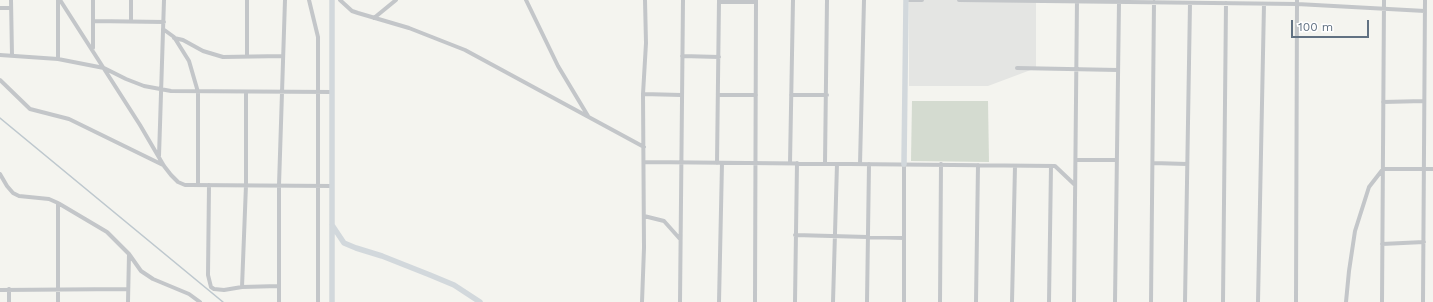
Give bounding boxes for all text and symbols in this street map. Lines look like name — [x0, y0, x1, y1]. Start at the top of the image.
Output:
scale bar — [1293, 12, 1371, 38]
text: 100 m — [1298, 20, 1333, 34]

